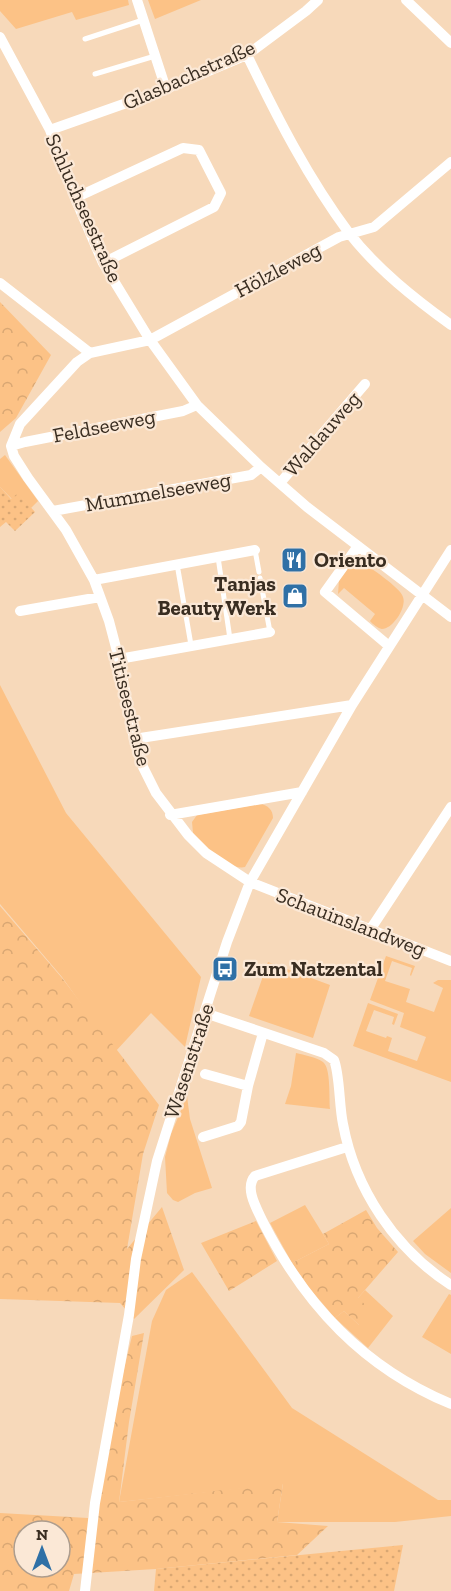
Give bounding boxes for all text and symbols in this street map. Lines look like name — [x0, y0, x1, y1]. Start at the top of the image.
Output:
street label: Glasbachstraße — [119, 34, 259, 115]
street label: Schluchseestraße — [41, 130, 128, 286]
street label: Hölzleweg — [230, 236, 326, 303]
street label: Waldauweg — [278, 386, 366, 481]
street label: Feldseeweg — [50, 403, 158, 448]
street label: Mummelseeweg — [83, 466, 233, 517]
restaurant icon: Oriento — [279, 545, 309, 575]
place label: Oriento — [314, 547, 386, 572]
place label: Tanjas Beauty Werk — [157, 571, 276, 620]
shop icon: Tanjas Beauty Werk — [280, 581, 310, 611]
street label: Titiseestraße — [104, 645, 157, 769]
street label: Schauinslandweg — [273, 882, 430, 962]
bus stop icon: Zum Natzental — [210, 954, 240, 984]
place label: Zum Natzental — [244, 956, 383, 981]
street label: Wasenstraße — [158, 1000, 219, 1122]
north arrow — [12, 1519, 72, 1579]
text: N — [36, 1525, 48, 1544]

